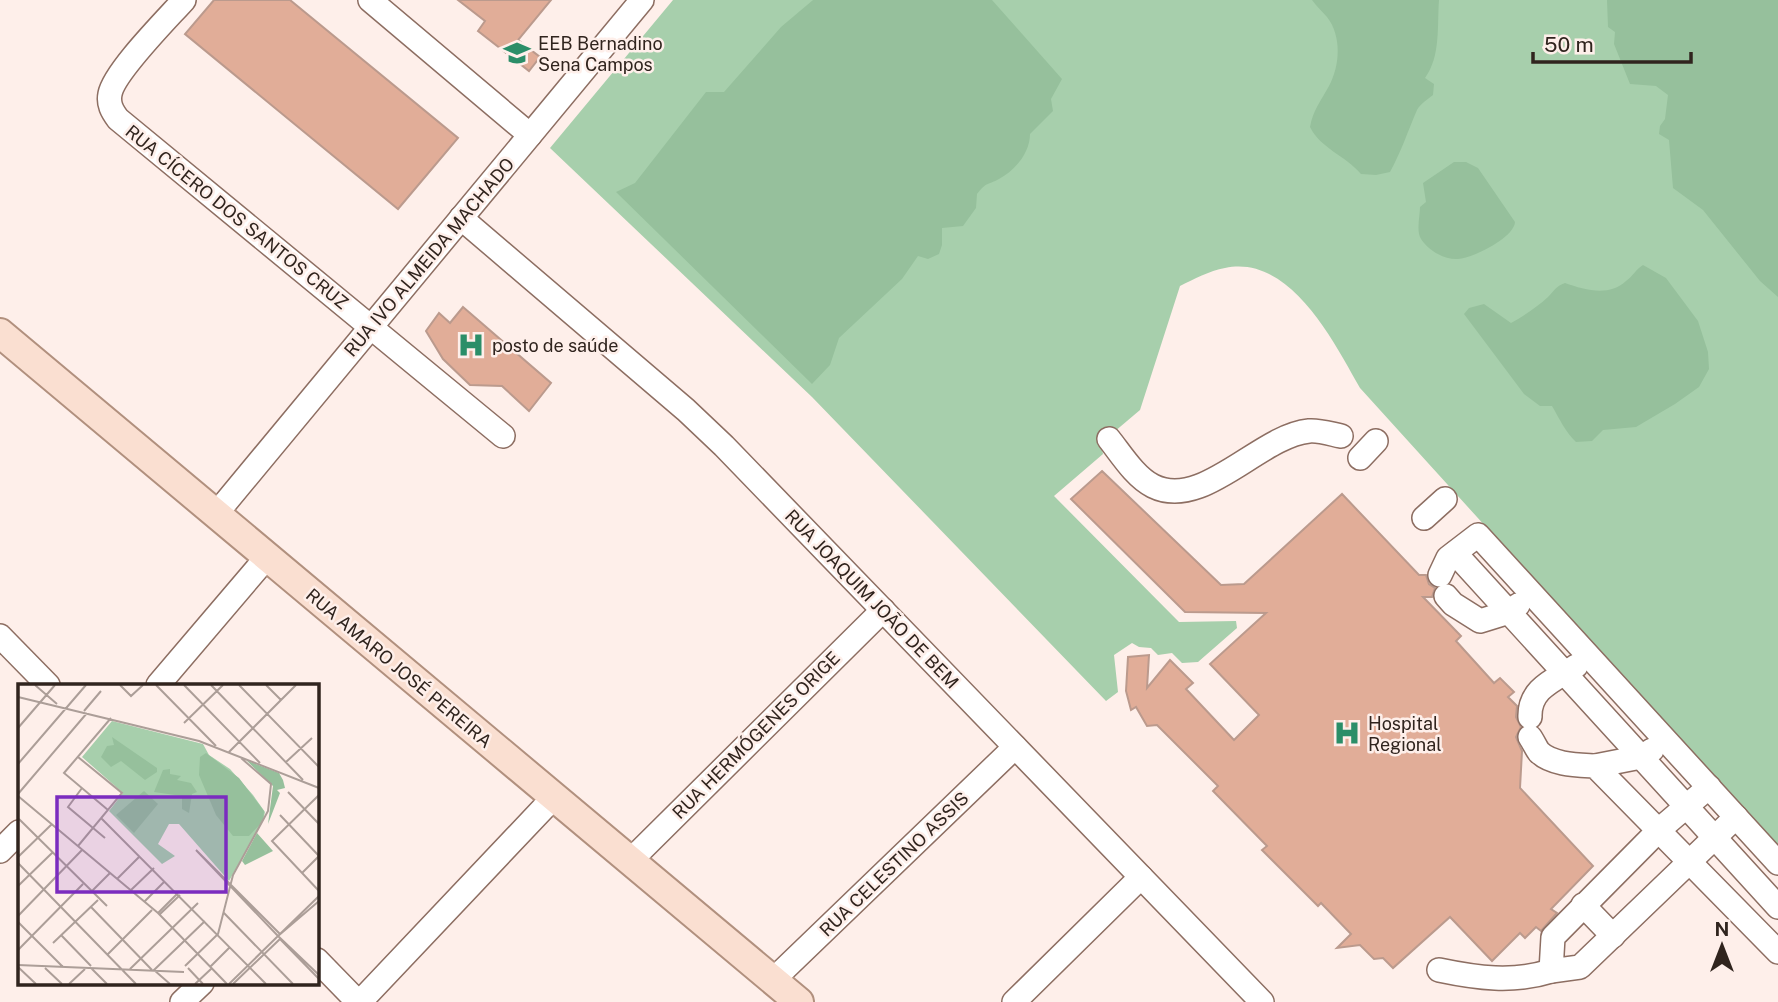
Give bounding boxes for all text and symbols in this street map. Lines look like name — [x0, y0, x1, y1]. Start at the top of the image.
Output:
scale bar — [1533, 21, 1690, 65]
text: 50 m — [1544, 32, 1594, 57]
place label: EEB Bernadino Sena Campos — [538, 33, 663, 75]
school or university icon: EEB Bernadino Sena Campos — [502, 38, 532, 68]
street label: RUA CÍCERO DOS SANTOS CRUZ — [121, 120, 353, 313]
street label: RUA IVO ALMEIDA MACHADO — [340, 153, 518, 361]
hospital icon: posto de saúde — [456, 330, 486, 360]
place label: posto de saúde — [492, 335, 618, 356]
street label: RUA JOAQUIM JOÃO DE BEM — [781, 504, 964, 693]
street label: RUA AMARO JOSÉ PEREIRA — [302, 583, 497, 752]
street label: RUA HERMÓGENES ORIGE — [667, 646, 844, 823]
inset map — [18, 684, 318, 984]
place label: Hospital Regional — [1368, 713, 1442, 755]
hospital icon: Hospital Regional — [1332, 718, 1362, 748]
street label: RUA CELESTINO ASSIS — [815, 787, 973, 941]
north arrow — [1687, 911, 1757, 981]
text: N — [1715, 918, 1729, 940]

